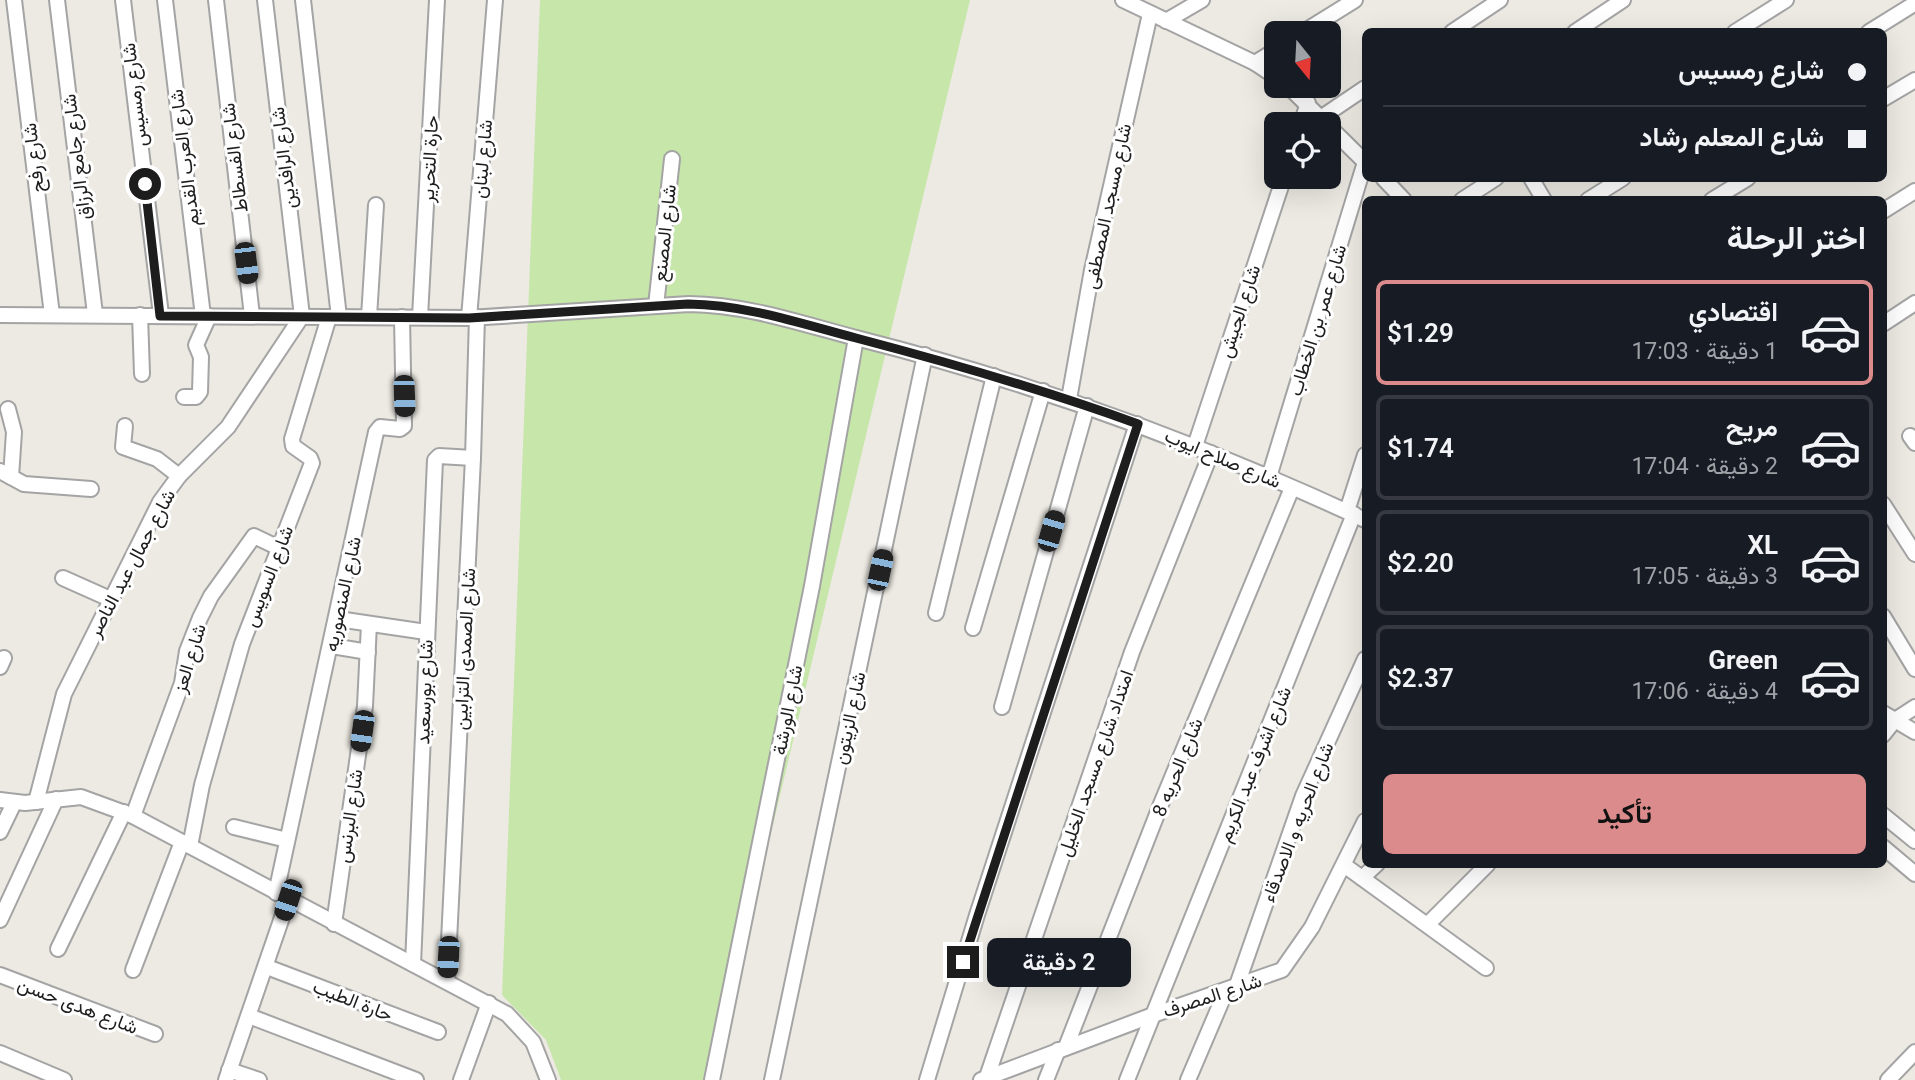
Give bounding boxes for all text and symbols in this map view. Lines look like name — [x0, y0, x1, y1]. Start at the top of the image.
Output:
north arrow — [1264, 21, 1340, 98]
map controls — [1264, 21, 1341, 189]
street label: شارع رمسيس — [117, 42, 153, 148]
text: شارع رمسيس — [1678, 55, 1824, 85]
street label: شارع العرب القديم — [165, 88, 205, 228]
street label: شارع جامع الرزاق — [57, 92, 98, 221]
street label: شارع الفسطاط — [216, 102, 254, 214]
street label: شارع الرافدين — [266, 106, 302, 210]
button: locate — [1264, 112, 1341, 189]
street label: حارة التحرير — [416, 115, 443, 204]
street label: شارع لبنان — [468, 119, 498, 200]
street label: شارع مسجد المصطفى — [1079, 121, 1137, 291]
street label: شارع رفح — [18, 122, 51, 194]
text: شارع المعلم رشاد — [1640, 122, 1824, 152]
route start — [129, 168, 161, 200]
street label: شارع المصنع — [648, 183, 683, 283]
text: اختر الرحلة — [1727, 219, 1866, 257]
car — [234, 241, 259, 285]
street label: شارع عمر بن الخطاب — [1284, 242, 1352, 399]
street label: شارع الجيش — [1214, 262, 1266, 361]
text: اقتصادي — [1689, 297, 1778, 327]
icon: car — [1799, 301, 1862, 364]
text: $1.29 — [1387, 318, 1454, 348]
text: 1 دقيقة · 17:03 — [1631, 338, 1778, 365]
car — [393, 375, 416, 417]
text: مريح — [1726, 412, 1778, 442]
icon: car — [1799, 416, 1862, 479]
street label: شارع صلاح ايوب — [1161, 424, 1284, 494]
text: $1.74 — [1387, 433, 1454, 463]
text: 2 دقيقة · 17:04 — [1631, 453, 1778, 480]
street label: شارع جمال عبد الناصر — [82, 485, 181, 642]
car — [1036, 508, 1067, 554]
street label: شارع السويس — [239, 522, 299, 630]
text: XL — [1747, 530, 1778, 560]
icon: car — [1799, 531, 1862, 594]
street label: شارع المنصوريه — [319, 534, 367, 654]
car — [866, 547, 895, 593]
text: $2.20 — [1387, 548, 1454, 578]
text: 3 دقيقة · 17:05 — [1631, 563, 1778, 590]
street label: شارع الصمدى الترابين — [449, 567, 481, 731]
street label: شارع العز — [168, 621, 212, 697]
street label: شارع بورسعيد — [411, 639, 439, 745]
text: Green — [1708, 645, 1778, 675]
icon: car — [1799, 646, 1862, 709]
street label: شارع الورشة — [768, 663, 808, 757]
text: $2.37 — [1387, 663, 1454, 693]
street label: امتداد شارع مسجد الخليل — [1053, 667, 1139, 860]
street label: شارع الزيتون — [828, 670, 872, 767]
text: 4 دقيقة · 17:06 — [1631, 678, 1778, 705]
street label: شارع اشرف عبد الكريم — [1213, 683, 1297, 846]
car — [349, 709, 376, 753]
street label: شارع الحريه 8 — [1147, 715, 1209, 820]
street label: شارع الحريه و الاصدقاء — [1256, 739, 1339, 906]
street label: شارع البرنس — [332, 768, 368, 865]
button: تأكيد — [1383, 774, 1866, 854]
car — [272, 877, 305, 923]
car — [437, 935, 460, 979]
callout: 2 دقيقة — [988, 937, 1131, 986]
route end — [947, 946, 979, 978]
text: 2 دقيقة — [1023, 949, 1095, 976]
street label: شارع المصرف — [1160, 969, 1265, 1023]
street label: شارع هدى حسن — [14, 972, 141, 1040]
street label: حارة الطيب — [310, 975, 396, 1026]

